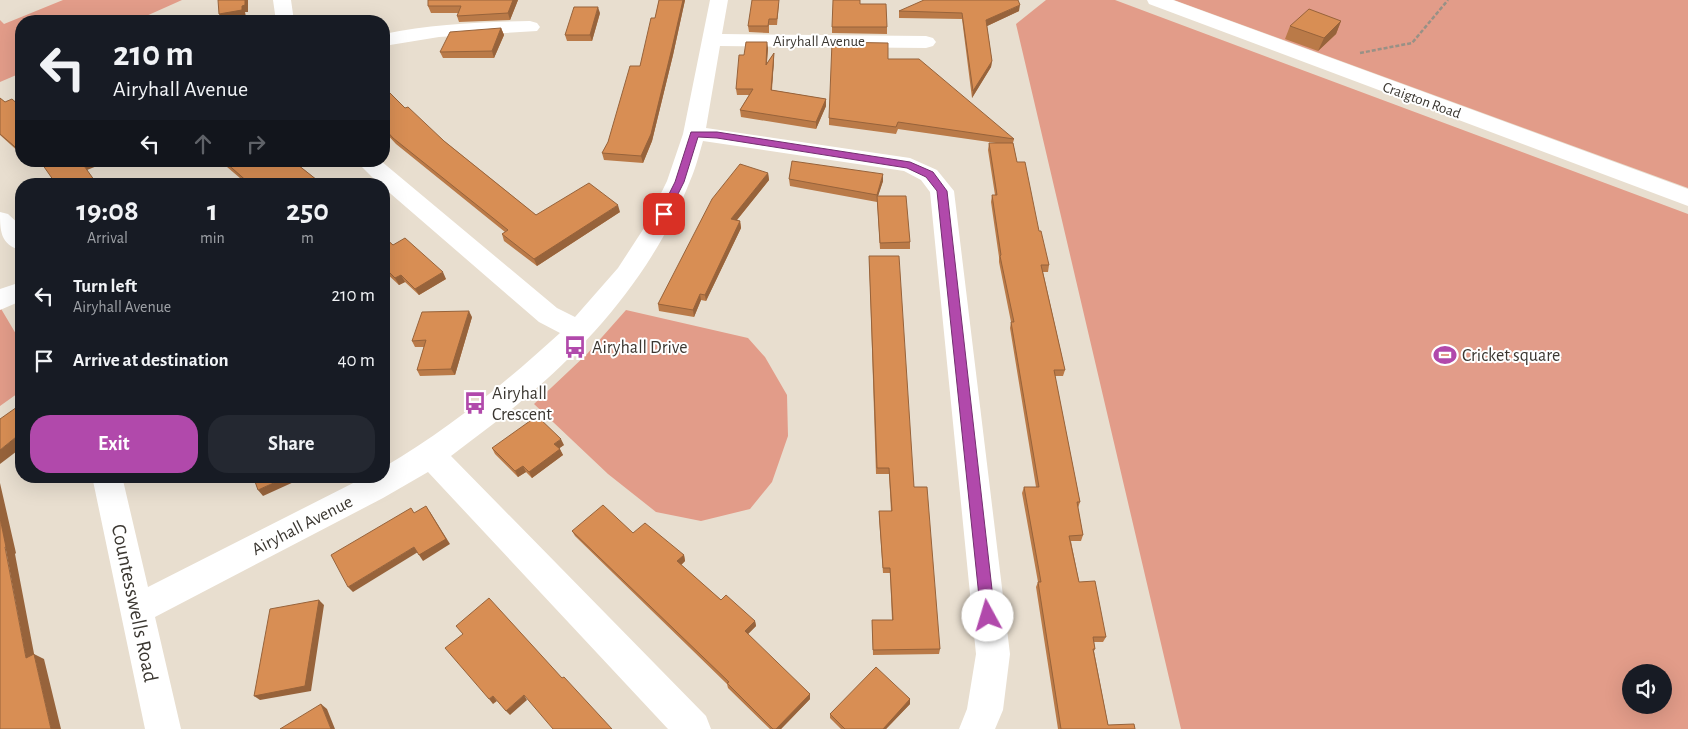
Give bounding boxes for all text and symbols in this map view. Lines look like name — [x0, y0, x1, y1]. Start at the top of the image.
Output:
street label: Airyhall Avenue — [773, 34, 865, 49]
icon: left — [30, 35, 95, 100]
text: 210 m — [113, 37, 194, 72]
text: Airyhall Avenue — [113, 78, 248, 100]
street label: Craigton Road — [1381, 79, 1463, 122]
icon: left — [136, 130, 164, 158]
icon: ahead — [189, 130, 217, 158]
icon: right — [242, 130, 270, 158]
pin — [643, 193, 685, 235]
text: 19:08 — [76, 196, 139, 226]
text: 1 — [207, 196, 218, 226]
text: 250 — [286, 196, 329, 226]
icon: arrive — [650, 200, 678, 228]
text: Arrival — [87, 230, 128, 246]
text: min — [200, 230, 225, 246]
text: m — [301, 230, 314, 246]
text: Turn left — [73, 277, 137, 296]
icon: left — [30, 282, 58, 310]
text: 210 m — [331, 286, 375, 305]
text: Airyhall Avenue — [73, 299, 171, 315]
bus stop icon: Airyhall Drive — [562, 334, 588, 360]
place label: Airyhall Drive — [592, 339, 687, 357]
sports icon: Cricket square — [1432, 342, 1458, 368]
icon: arrive — [30, 347, 58, 375]
place label: Cricket square — [1462, 347, 1560, 365]
text: Arrive at destination — [73, 351, 229, 370]
text: 40 m — [337, 351, 375, 370]
place label: Airyhall Crescent — [492, 385, 552, 424]
bus stop icon: Airyhall Crescent — [462, 390, 488, 416]
button: Exit — [30, 415, 198, 473]
button: Share — [208, 415, 375, 473]
street label: Airyhall Avenue — [249, 493, 356, 559]
street label: Countesswells Road — [108, 522, 162, 684]
position arrow — [961, 589, 1013, 641]
map controls — [1622, 664, 1672, 714]
button: sound — [1622, 664, 1672, 714]

